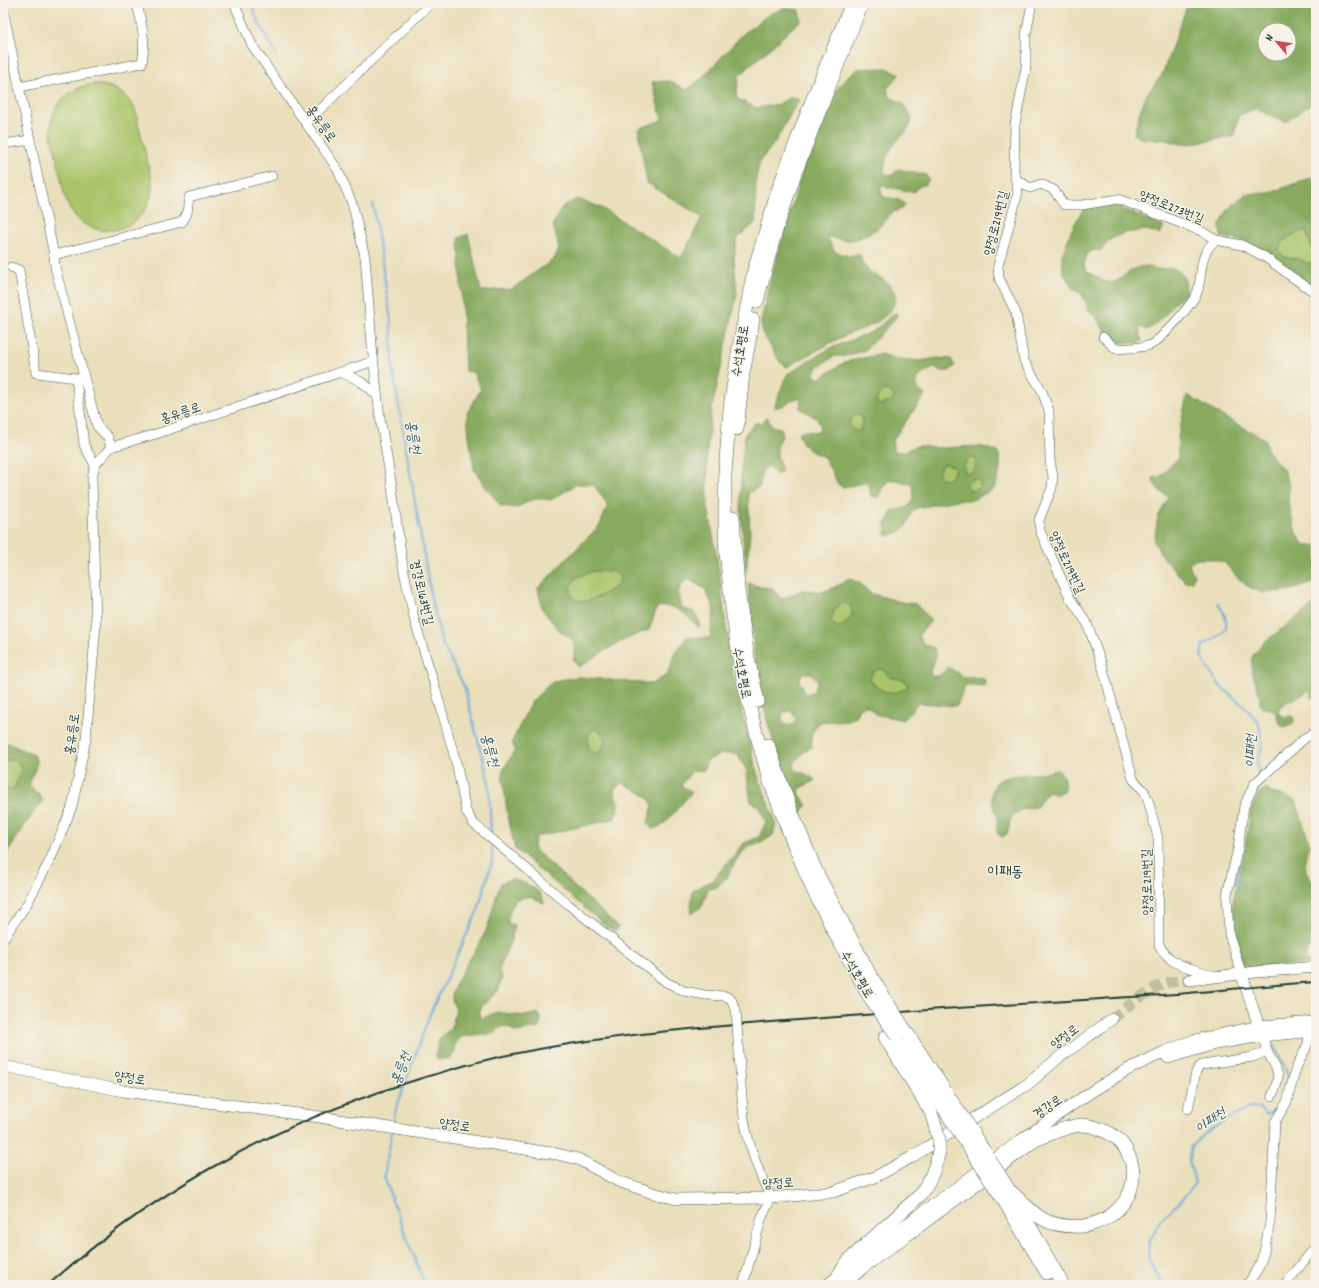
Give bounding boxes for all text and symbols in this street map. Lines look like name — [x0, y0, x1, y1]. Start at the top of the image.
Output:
north arrow — [1257, 22, 1297, 62]
text: N — [1262, 31, 1279, 44]
street label: 홍유릉로 — [300, 102, 340, 147]
street label: 양정로273번길 — [1136, 187, 1206, 230]
street label: 양정로219번길 — [980, 189, 1015, 258]
street label: 수석호평로 — [728, 324, 755, 379]
street label: 홍유릉로 — [158, 399, 204, 430]
water label: 홍릉천 — [400, 419, 425, 457]
street label: 양정로219번길 — [1043, 529, 1088, 597]
street label: 경강로163번길 — [404, 558, 437, 627]
street label: 수석호평로 — [726, 646, 755, 701]
street label: 홍유릉로 — [61, 712, 86, 756]
water label: 홍릉천 — [475, 732, 504, 771]
water label: 이패천 — [1242, 732, 1262, 768]
street label: 양정로219번길 — [1138, 848, 1159, 916]
district label: 이패동 — [987, 862, 1023, 884]
street label: 수석호평로 — [835, 948, 877, 1003]
street label: 양정로 — [1047, 1021, 1084, 1055]
water label: 홍릉천 — [387, 1048, 418, 1088]
street label: 양정로 — [113, 1068, 147, 1091]
street label: 경강로 — [1030, 1091, 1067, 1125]
water label: 이패천 — [1192, 1103, 1232, 1140]
street label: 양정로 — [438, 1115, 472, 1138]
street label: 양정로 — [762, 1174, 794, 1195]

